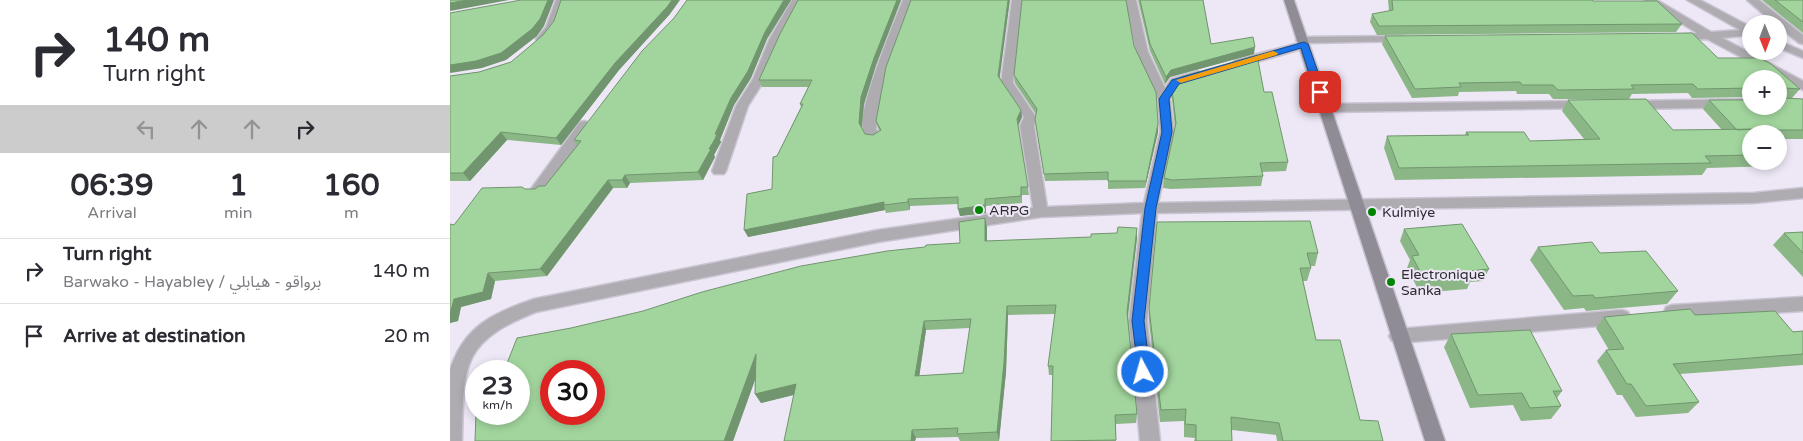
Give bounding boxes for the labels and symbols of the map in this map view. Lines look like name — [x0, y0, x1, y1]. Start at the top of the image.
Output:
north arrow — [1742, 15, 1788, 60]
pin — [1299, 71, 1341, 113]
place label: ARPG — [989, 202, 1029, 219]
marker: ARPG — [973, 204, 985, 216]
place label: Kulmiye — [1382, 204, 1435, 221]
marker: Kulmiye — [1366, 206, 1378, 218]
place label: Electronique Sanka — [1401, 266, 1485, 299]
marker: Electronique Sanka — [1385, 276, 1397, 288]
position arrow — [1116, 345, 1168, 397]
speed limit sign: 30 — [540, 360, 605, 425]

